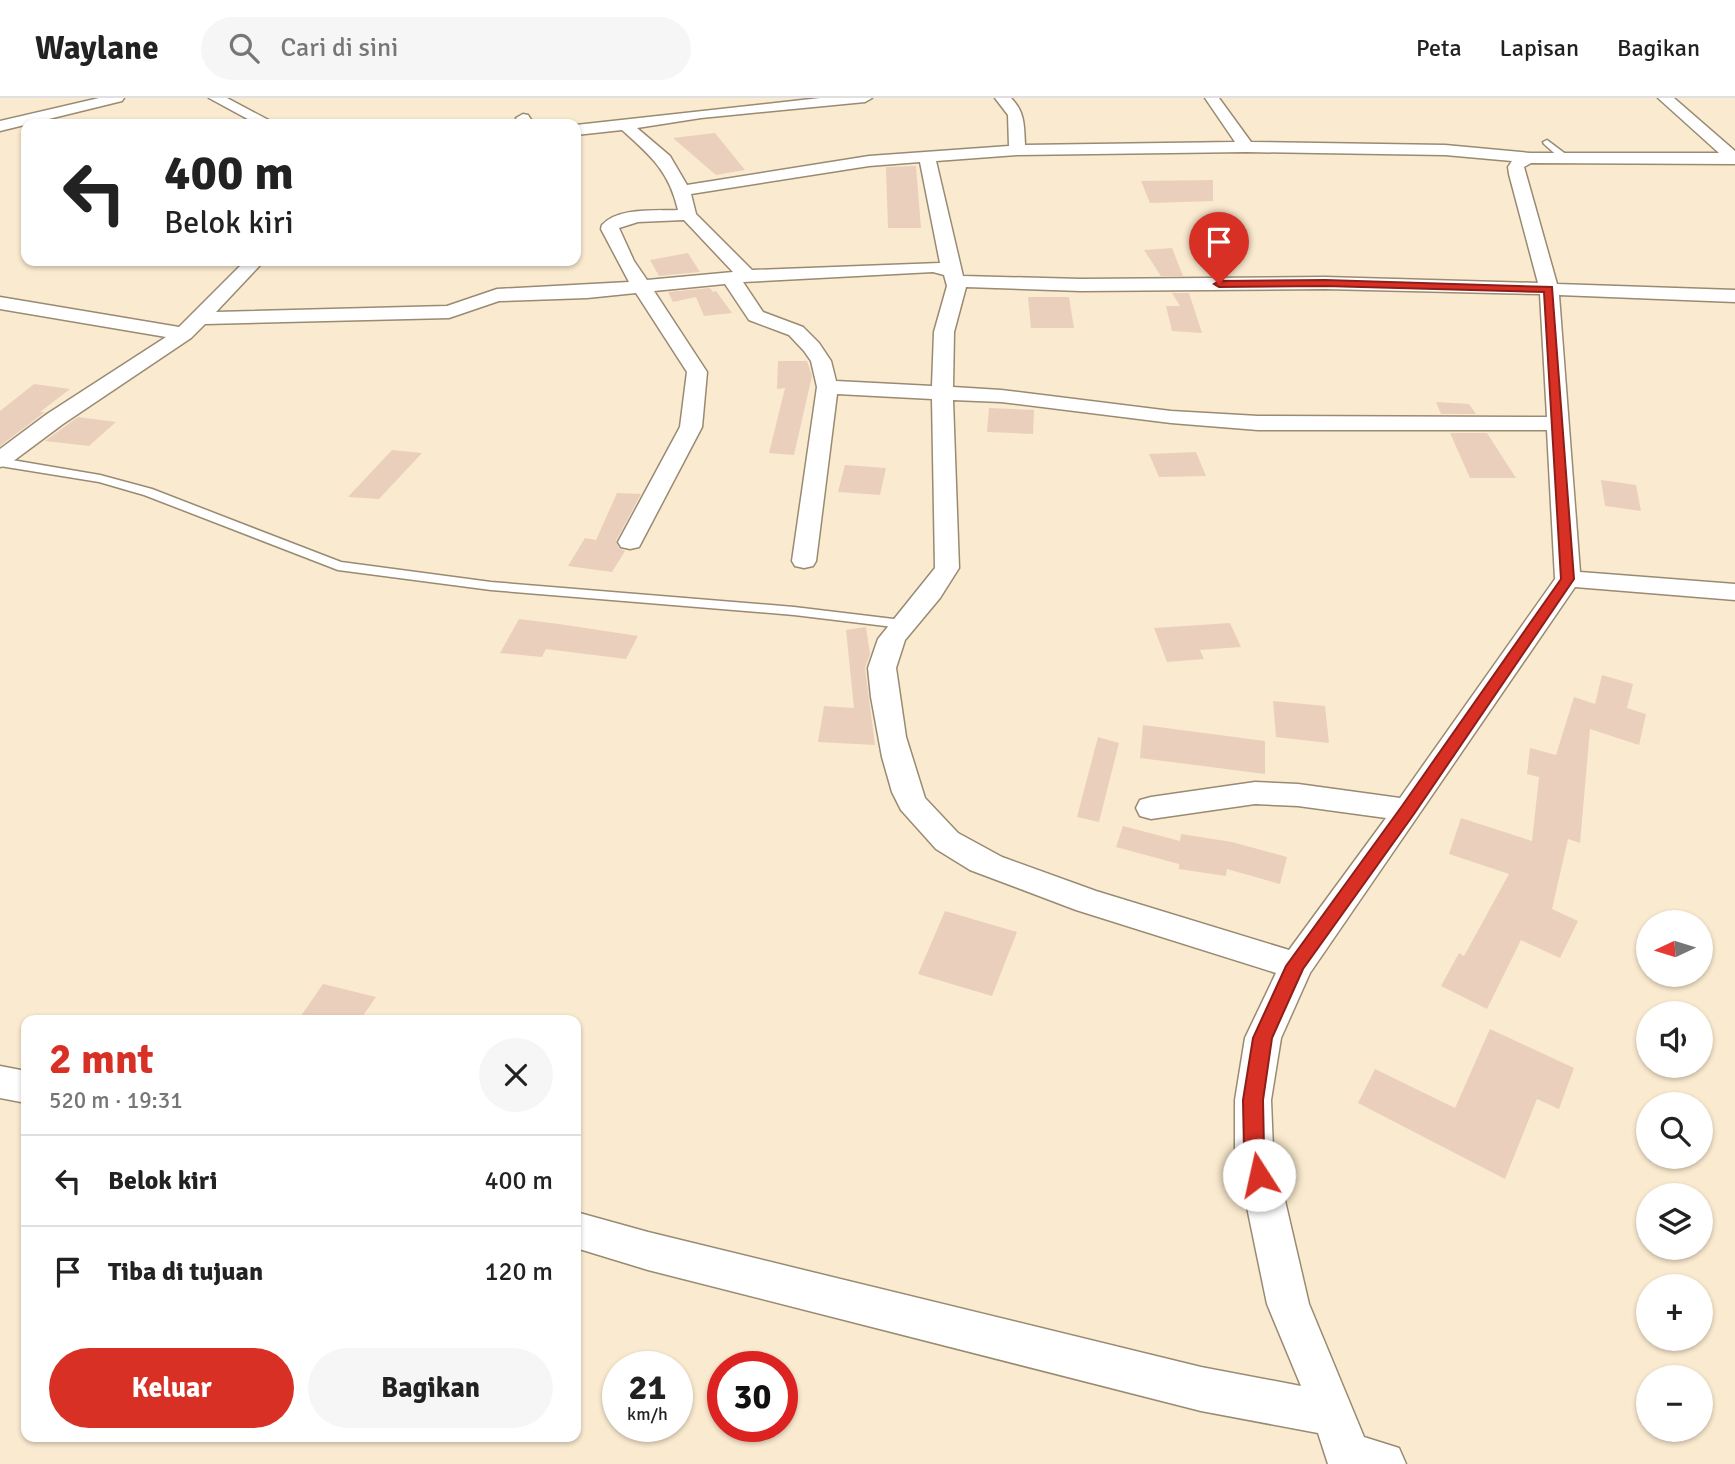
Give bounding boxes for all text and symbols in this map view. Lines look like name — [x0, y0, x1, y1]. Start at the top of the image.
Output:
search box — [201, 17, 691, 80]
text: Waylane — [35, 28, 159, 69]
icon: search — [225, 29, 263, 67]
text: Cari di sini — [281, 32, 398, 64]
text: Peta — [1416, 33, 1462, 63]
text: Lapisan — [1500, 33, 1579, 63]
text: Bagikan — [1617, 33, 1700, 63]
text: 400 m — [164, 143, 294, 203]
icon: left — [49, 147, 140, 238]
text: Belok kiri — [164, 203, 294, 242]
pin — [1189, 212, 1249, 284]
icon: arrive — [1200, 223, 1238, 261]
north arrow — [1636, 910, 1713, 987]
map controls — [1636, 910, 1713, 1442]
button: sound — [1636, 1001, 1713, 1078]
text: 2 mnt — [49, 1034, 154, 1085]
button: close — [479, 1038, 553, 1112]
text: 520 m · 19:31 — [49, 1086, 183, 1115]
button: search — [1636, 1092, 1713, 1169]
position arrow — [1222, 1138, 1296, 1212]
icon: left — [49, 1162, 87, 1200]
text: Belok kiri — [108, 1165, 217, 1197]
text: 400 m — [484, 1165, 553, 1197]
button: layers — [1636, 1183, 1713, 1260]
icon: arrive — [49, 1253, 87, 1291]
text: Tiba di tujuan — [108, 1256, 263, 1288]
text: 120 m — [484, 1256, 553, 1288]
button: + — [1636, 1274, 1713, 1351]
button: Keluar — [49, 1348, 294, 1428]
button: Bagikan — [308, 1348, 553, 1428]
speed limit sign: 30 — [707, 1351, 798, 1442]
button: − — [1636, 1365, 1713, 1442]
text: 21 — [629, 1366, 666, 1409]
text: km/h — [627, 1403, 668, 1425]

